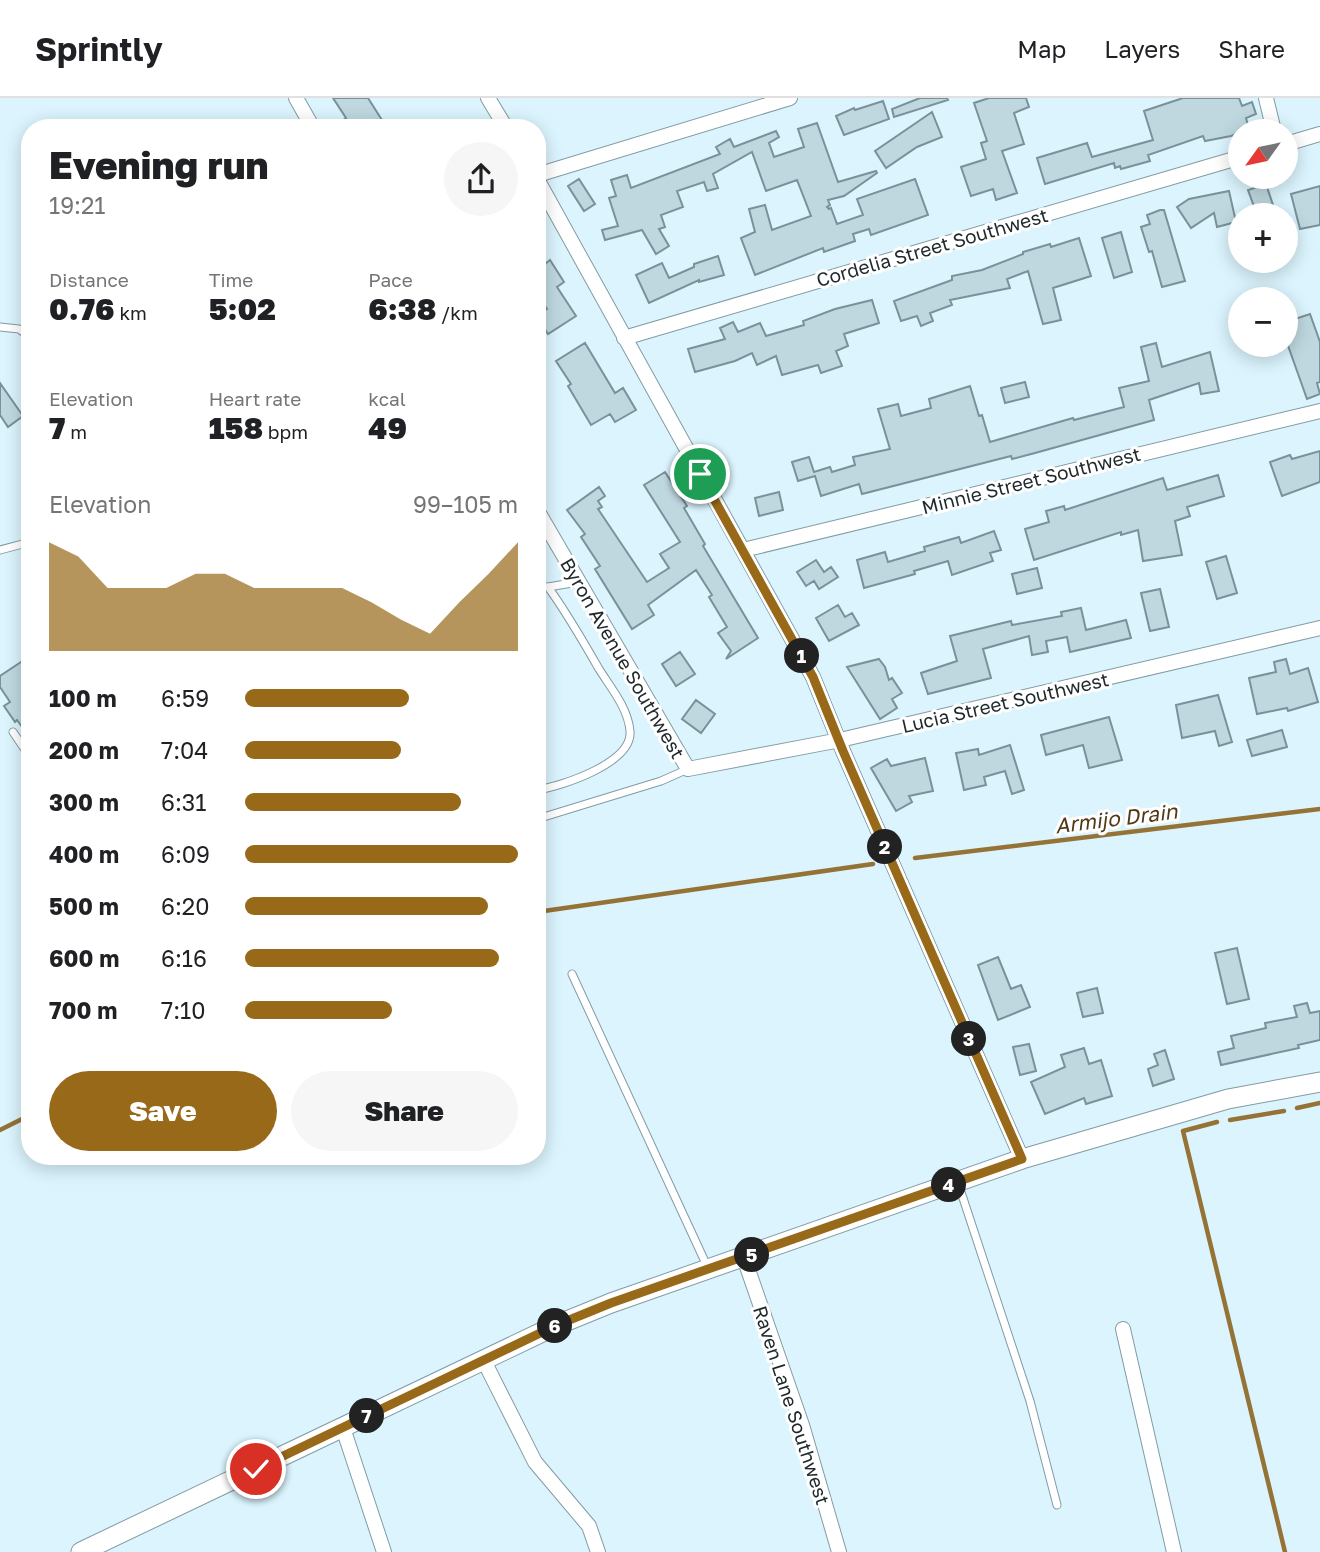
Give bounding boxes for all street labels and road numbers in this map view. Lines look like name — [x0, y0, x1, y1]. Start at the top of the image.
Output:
street label: Cordelia Street Southwest — [814, 203, 1050, 291]
street label: Minnie Street Southwest — [919, 442, 1143, 518]
street label: Byron Avenue Southwest — [556, 553, 690, 763]
street label: Lucia Street Southwest — [899, 667, 1111, 737]
street label: Raven Lane Southwest — [749, 1303, 835, 1507]

